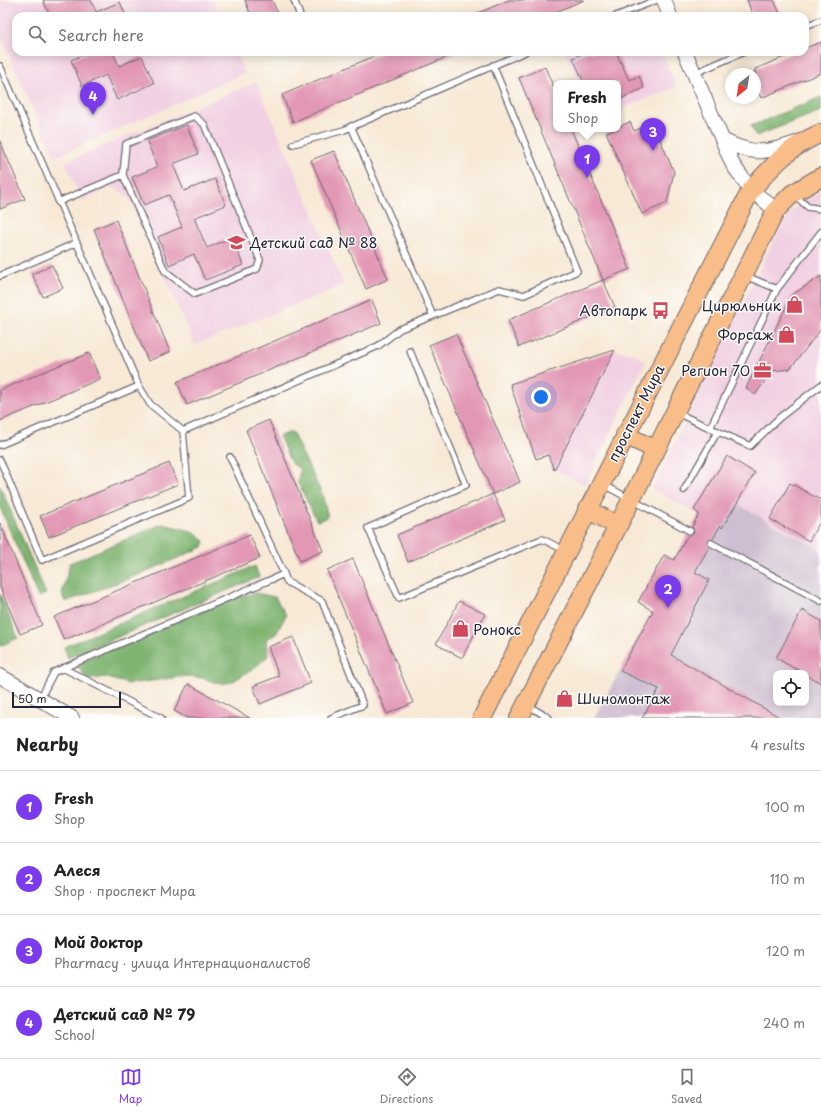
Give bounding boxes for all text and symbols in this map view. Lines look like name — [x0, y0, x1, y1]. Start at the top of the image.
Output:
search box — [12, 12, 809, 56]
icon: search — [26, 23, 48, 45]
text: Search here — [58, 23, 144, 46]
north arrow — [725, 68, 761, 104]
popup — [553, 80, 621, 132]
pin: 4 — [80, 82, 106, 115]
text: Fresh — [567, 85, 607, 108]
text: Shop — [567, 108, 598, 127]
pin: 3 — [640, 118, 666, 151]
pin: 1 — [574, 145, 600, 178]
school or university icon: Детский сад № 88 — [227, 232, 247, 252]
place label: Детский сад № 88 — [249, 232, 377, 253]
place label: Цирюльник — [702, 295, 782, 316]
shop icon: Цирюльник — [784, 295, 804, 315]
place label: Автопарк — [580, 300, 648, 321]
bus stop icon: Автопарк — [650, 300, 670, 320]
place label: Форсаж — [718, 324, 774, 345]
shop icon: Форсаж — [776, 324, 796, 344]
place label: Регион 70 — [681, 360, 750, 381]
office icon: Регион 70 — [753, 360, 773, 380]
street label: проспект Мира — [602, 361, 670, 465]
your location — [531, 387, 551, 407]
pin: 2 — [655, 575, 681, 608]
shop icon: Ронокс — [450, 619, 470, 639]
place label: Ронокс — [473, 619, 521, 640]
map controls — [773, 670, 809, 706]
button: locate — [773, 670, 809, 706]
shop icon: Шиномонтаж — [554, 688, 574, 708]
place label: Шиномонтаж — [577, 688, 671, 709]
scale bar — [12, 690, 121, 709]
text: 50 m — [18, 690, 47, 707]
text: Nearby — [16, 731, 78, 757]
text: 4 results — [751, 735, 805, 754]
text: Fresh — [54, 786, 94, 809]
text: 1 — [26, 797, 32, 816]
text: 100 m — [765, 797, 805, 816]
text: Shop — [54, 809, 85, 828]
text: Алеся — [54, 858, 100, 881]
text: 2 — [24, 869, 34, 888]
text: 110 m — [770, 869, 805, 888]
text: Shop · проспект Мира — [54, 881, 196, 900]
text: Мой доктор — [54, 930, 143, 953]
text: 3 — [25, 941, 33, 960]
text: 120 m — [766, 941, 805, 960]
text: Pharmacy · улица Интернационалистов — [54, 953, 311, 972]
text: Детский сад № 79 — [54, 1002, 195, 1025]
text: 4 — [25, 1013, 33, 1032]
text: 240 m — [763, 1013, 805, 1032]
text: School — [54, 1025, 95, 1044]
tab: Map — [119, 1066, 142, 1107]
tab: Directions — [380, 1066, 433, 1107]
tab: Saved — [671, 1066, 702, 1107]

